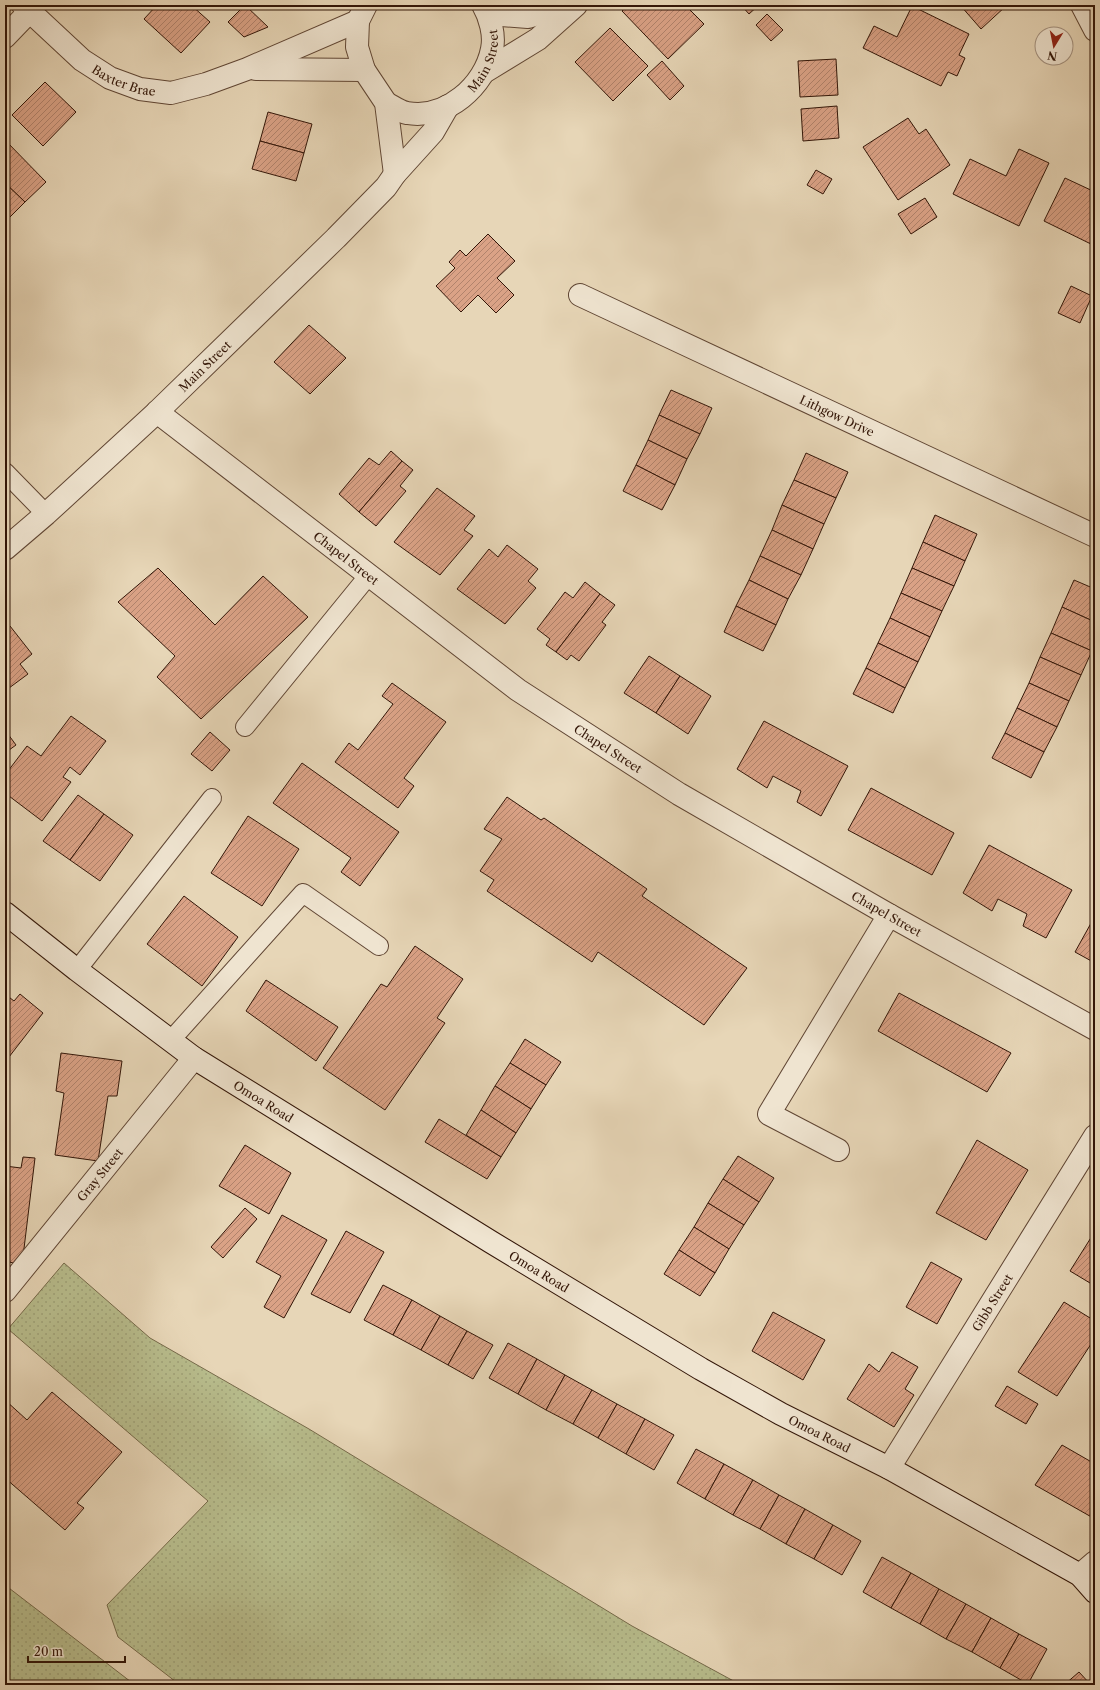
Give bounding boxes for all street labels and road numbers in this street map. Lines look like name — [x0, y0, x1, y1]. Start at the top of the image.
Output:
street label: Main Street — [464, 28, 501, 95]
street label: Baxter Brae — [90, 61, 157, 98]
street label: Main Street — [175, 337, 234, 394]
street label: Lithgow Drive — [798, 392, 877, 439]
street label: Chapel Street — [311, 528, 382, 588]
street label: Chapel Street — [571, 721, 646, 776]
street label: Chapel Street — [849, 888, 925, 940]
street label: Omoa Road — [231, 1077, 297, 1126]
street label: Gray Street — [73, 1144, 126, 1204]
street label: Omoa Road — [506, 1247, 573, 1295]
street label: Gibb Street — [968, 1270, 1016, 1334]
street label: Omoa Road — [786, 1411, 854, 1455]

